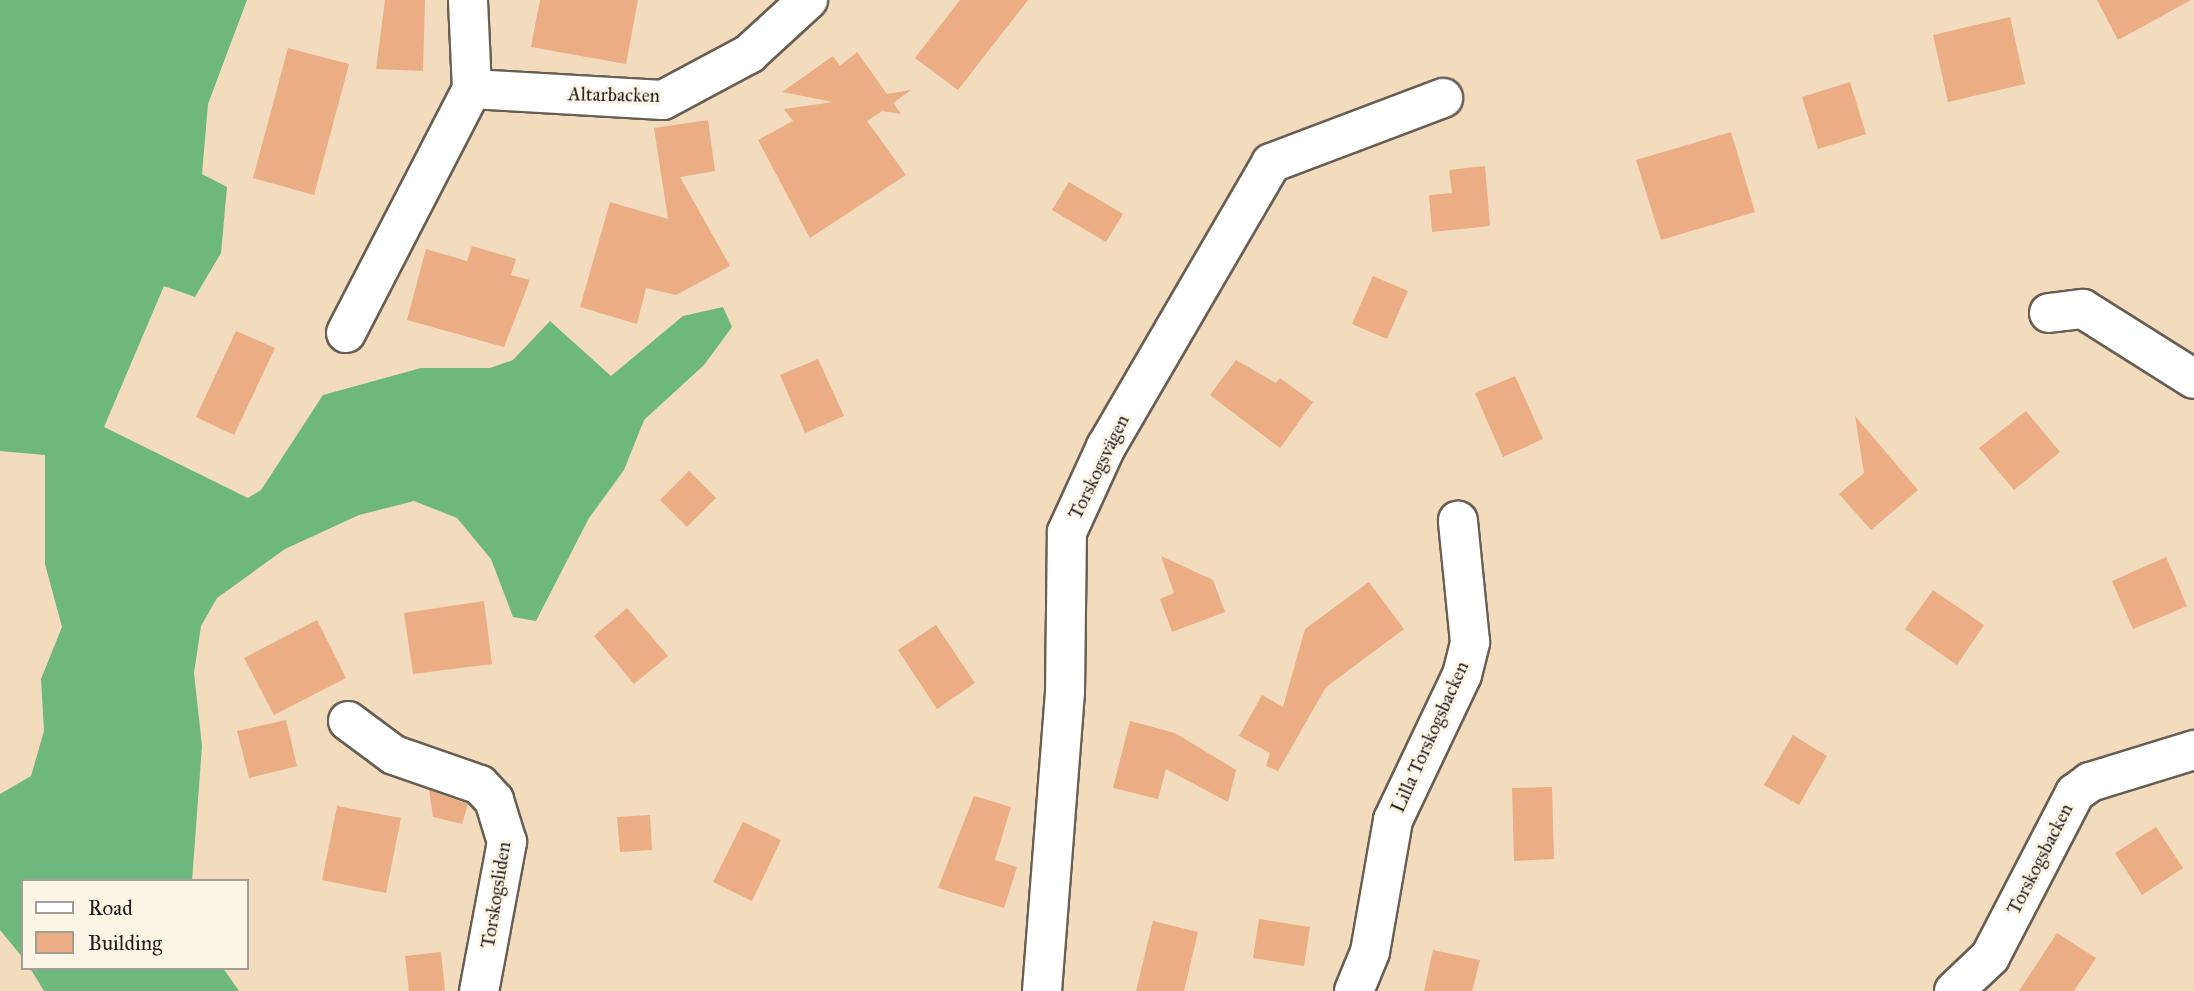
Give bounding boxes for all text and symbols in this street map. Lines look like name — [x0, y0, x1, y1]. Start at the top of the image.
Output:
street label: Altarbacken — [568, 83, 660, 107]
street label: Torskogsvägen — [1064, 411, 1134, 523]
street label: Lilla Torskogsbacken — [1386, 658, 1474, 816]
street label: Torskogsbacken — [2002, 800, 2078, 918]
street label: Torskogsliden — [476, 840, 516, 950]
legend — [21, 879, 248, 970]
text: Road — [88, 895, 133, 921]
text: Building — [88, 930, 162, 956]

